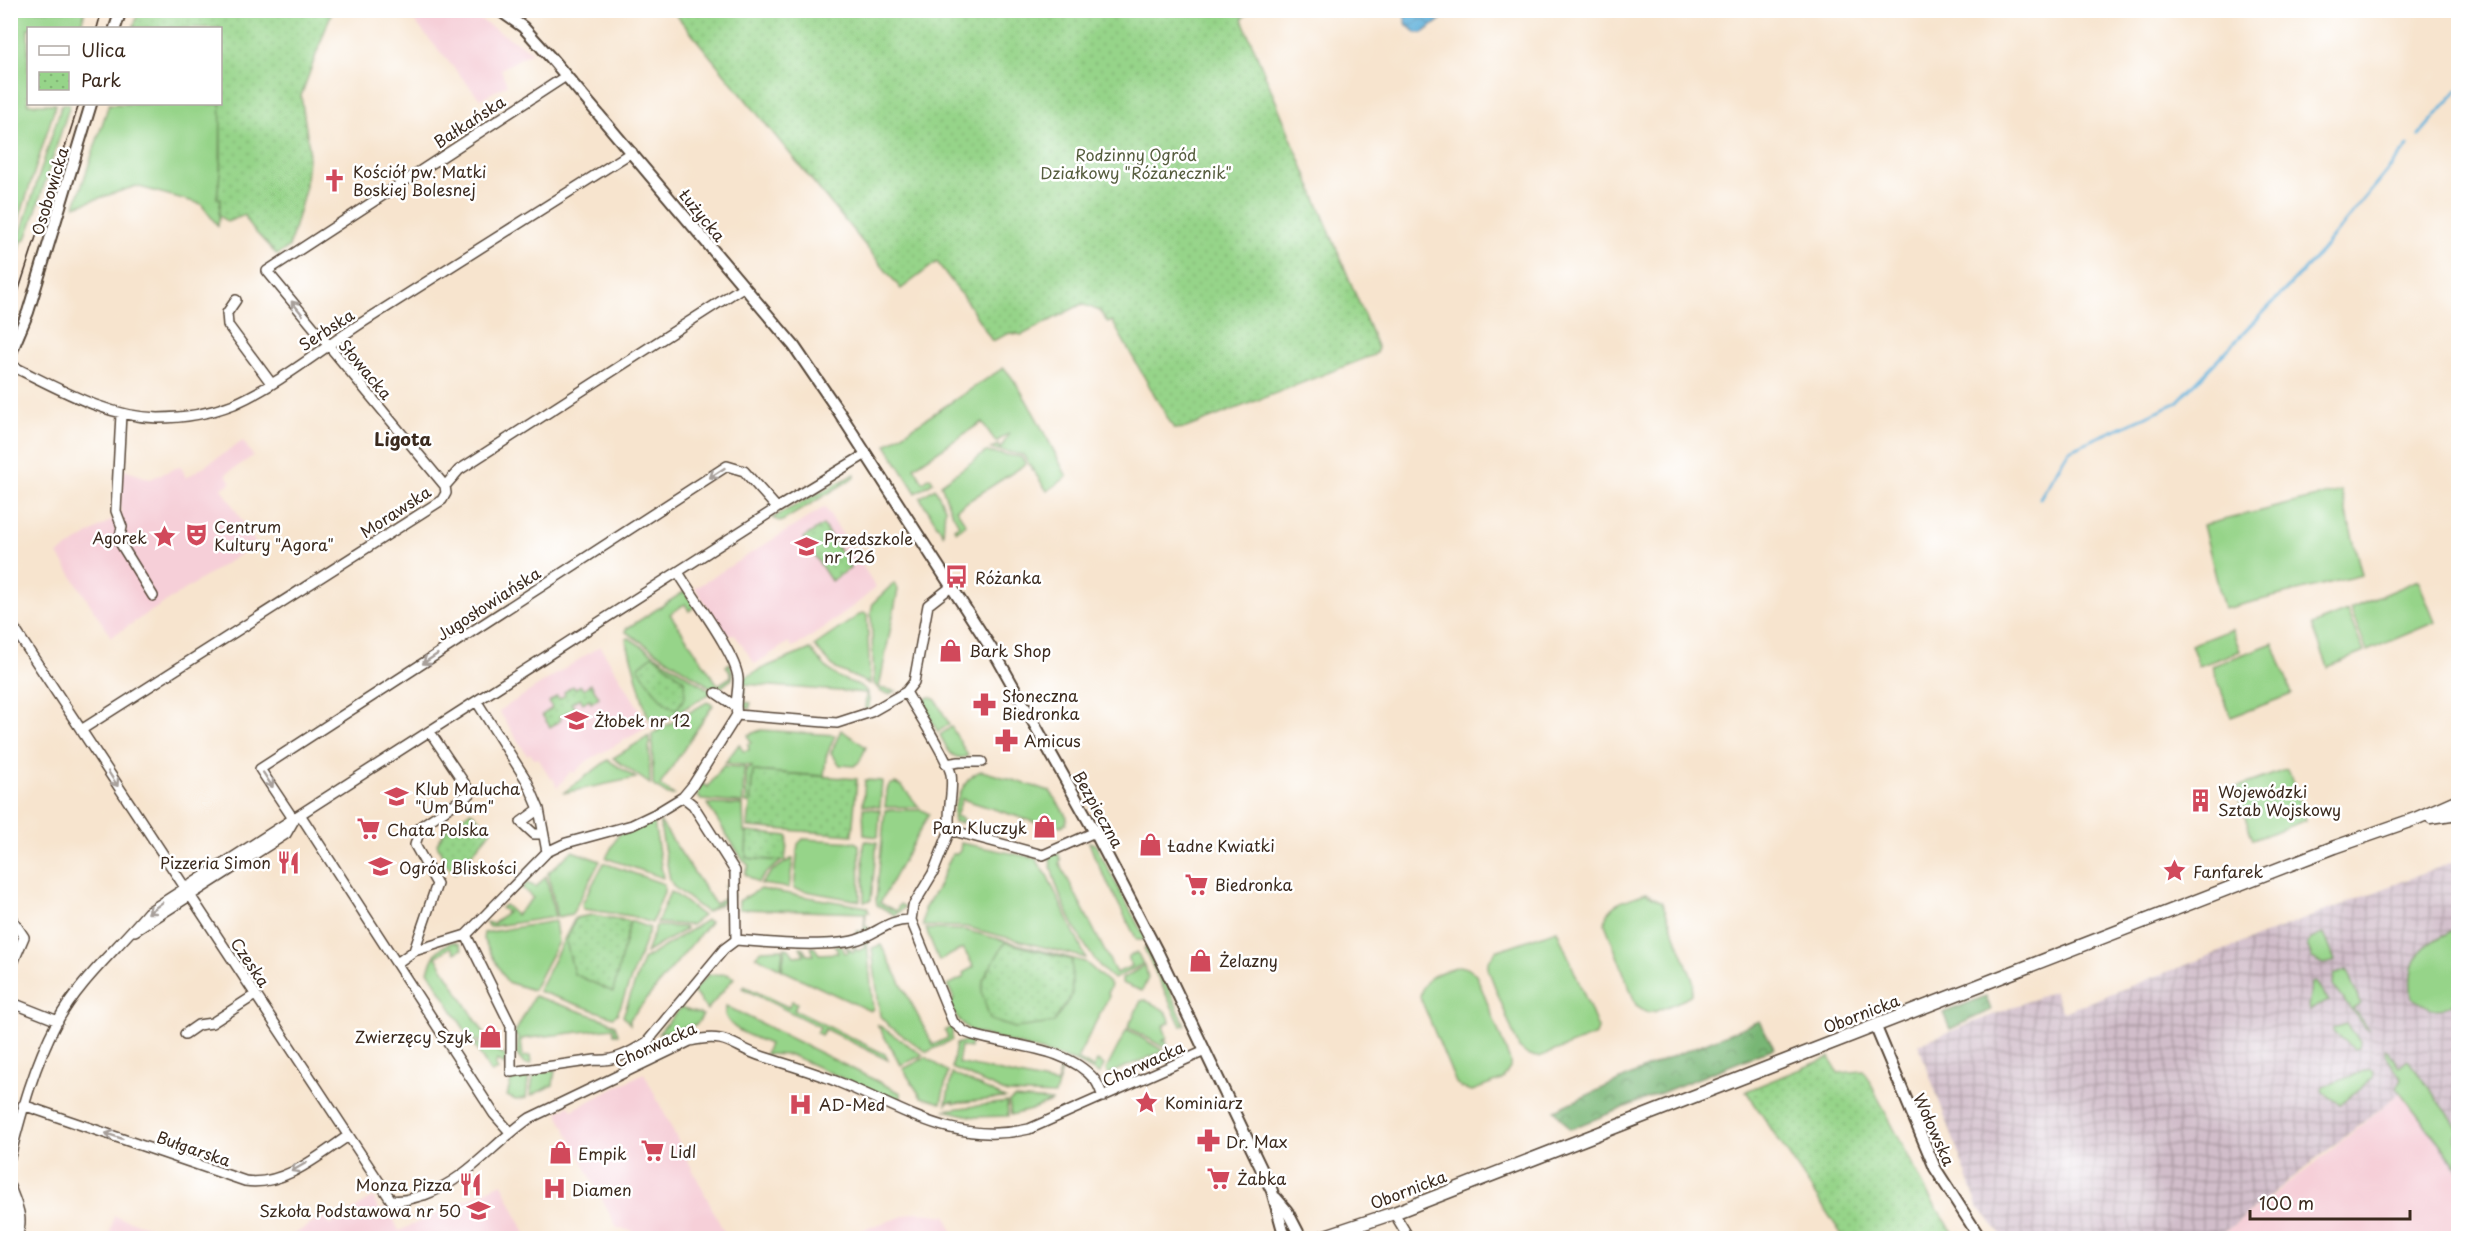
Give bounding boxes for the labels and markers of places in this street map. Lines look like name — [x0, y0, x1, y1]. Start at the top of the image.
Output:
place label: Kościół pw. Matki Boskiej Bolesnej — [353, 159, 486, 201]
church icon: Kościół pw. Matki Boskiej Bolesnej — [322, 167, 348, 193]
place label: Centrum Kultury "Agora" — [214, 514, 334, 556]
theatre icon: Centrum Kultury "Agora" — [183, 522, 209, 548]
place icon: Agorek — [152, 524, 178, 550]
place label: Agorek — [92, 525, 147, 549]
place label: Przedszkole nr 126 — [824, 526, 913, 568]
school or university icon: Przedszkole nr 126 — [793, 534, 819, 560]
bus stop icon: Różanka — [944, 564, 970, 590]
place label: Różanka — [975, 565, 1041, 589]
shop icon: Bark Shop — [938, 637, 964, 663]
place label: Bark Shop — [969, 638, 1051, 662]
place label: Słoneczna Biedronka — [1002, 683, 1080, 725]
pharmacy icon: Słoneczna Biedronka — [971, 691, 997, 717]
school or university icon: Żłobek nr 12 — [563, 707, 589, 733]
place label: Żłobek nr 12 — [594, 708, 690, 732]
pharmacy icon: Amicus — [993, 727, 1019, 753]
place label: Amicus — [1024, 728, 1081, 752]
place label: Klub Malucha "Um Bum" — [415, 776, 520, 818]
place label: Wojewódzki Sztab Wojskowy — [2218, 779, 2341, 821]
school or university icon: Klub Malucha "Um Bum" — [384, 784, 410, 810]
building icon: Wojewódzki Sztab Wojskowy — [2187, 787, 2213, 813]
shop icon: Pan Kluczyk — [1032, 814, 1058, 840]
place label: Pan Kluczyk — [932, 815, 1027, 839]
supermarket icon: Chata Polska — [356, 816, 382, 842]
place label: Chata Polska — [387, 817, 489, 841]
shop icon: Ładne Kwiatki — [1137, 832, 1163, 858]
place label: Ładne Kwiatki — [1167, 833, 1275, 857]
restaurant icon: Pizzeria Simon — [276, 849, 302, 875]
place label: Pizzeria Simon — [160, 850, 271, 874]
school or university icon: Ogród Bliskości — [368, 854, 394, 880]
place label: Ogród Bliskości — [399, 855, 517, 879]
place icon: Fanfarek — [2162, 858, 2188, 884]
place label: Fanfarek — [2193, 859, 2263, 883]
supermarket icon: Biedronka — [1184, 871, 1210, 897]
place label: Biedronka — [1215, 872, 1293, 896]
shop icon: Żelazny — [1188, 947, 1214, 973]
place label: Żelazny — [1219, 948, 1278, 972]
shop icon: Zwierzęcy Szyk — [478, 1023, 504, 1049]
place label: Zwierzęcy Szyk — [355, 1024, 473, 1048]
place icon: Kominiarz — [1134, 1089, 1160, 1115]
place label: Kominiarz — [1165, 1090, 1243, 1114]
hospital icon: AD-Med — [788, 1091, 814, 1117]
place label: AD-Med — [819, 1092, 885, 1116]
pharmacy icon: Dr. Max — [1195, 1128, 1221, 1154]
place label: Dr. Max — [1226, 1129, 1287, 1153]
supermarket icon: Lidl — [639, 1138, 665, 1164]
place label: Lidl — [670, 1139, 696, 1163]
shop icon: Empik — [547, 1140, 573, 1166]
place label: Empik — [578, 1141, 627, 1165]
supermarket icon: Żabka — [1206, 1165, 1232, 1191]
place label: Żabka — [1237, 1166, 1286, 1190]
restaurant icon: Monza Pizza — [457, 1171, 483, 1197]
place label: Monza Pizza — [356, 1172, 452, 1196]
hospital icon: Diamen — [541, 1176, 567, 1202]
place label: Diamen — [572, 1177, 632, 1201]
school or university icon: Szkoła Podstawowa nr 50 — [466, 1197, 492, 1223]
place label: Szkoła Podstawowa nr 50 — [259, 1198, 461, 1222]

